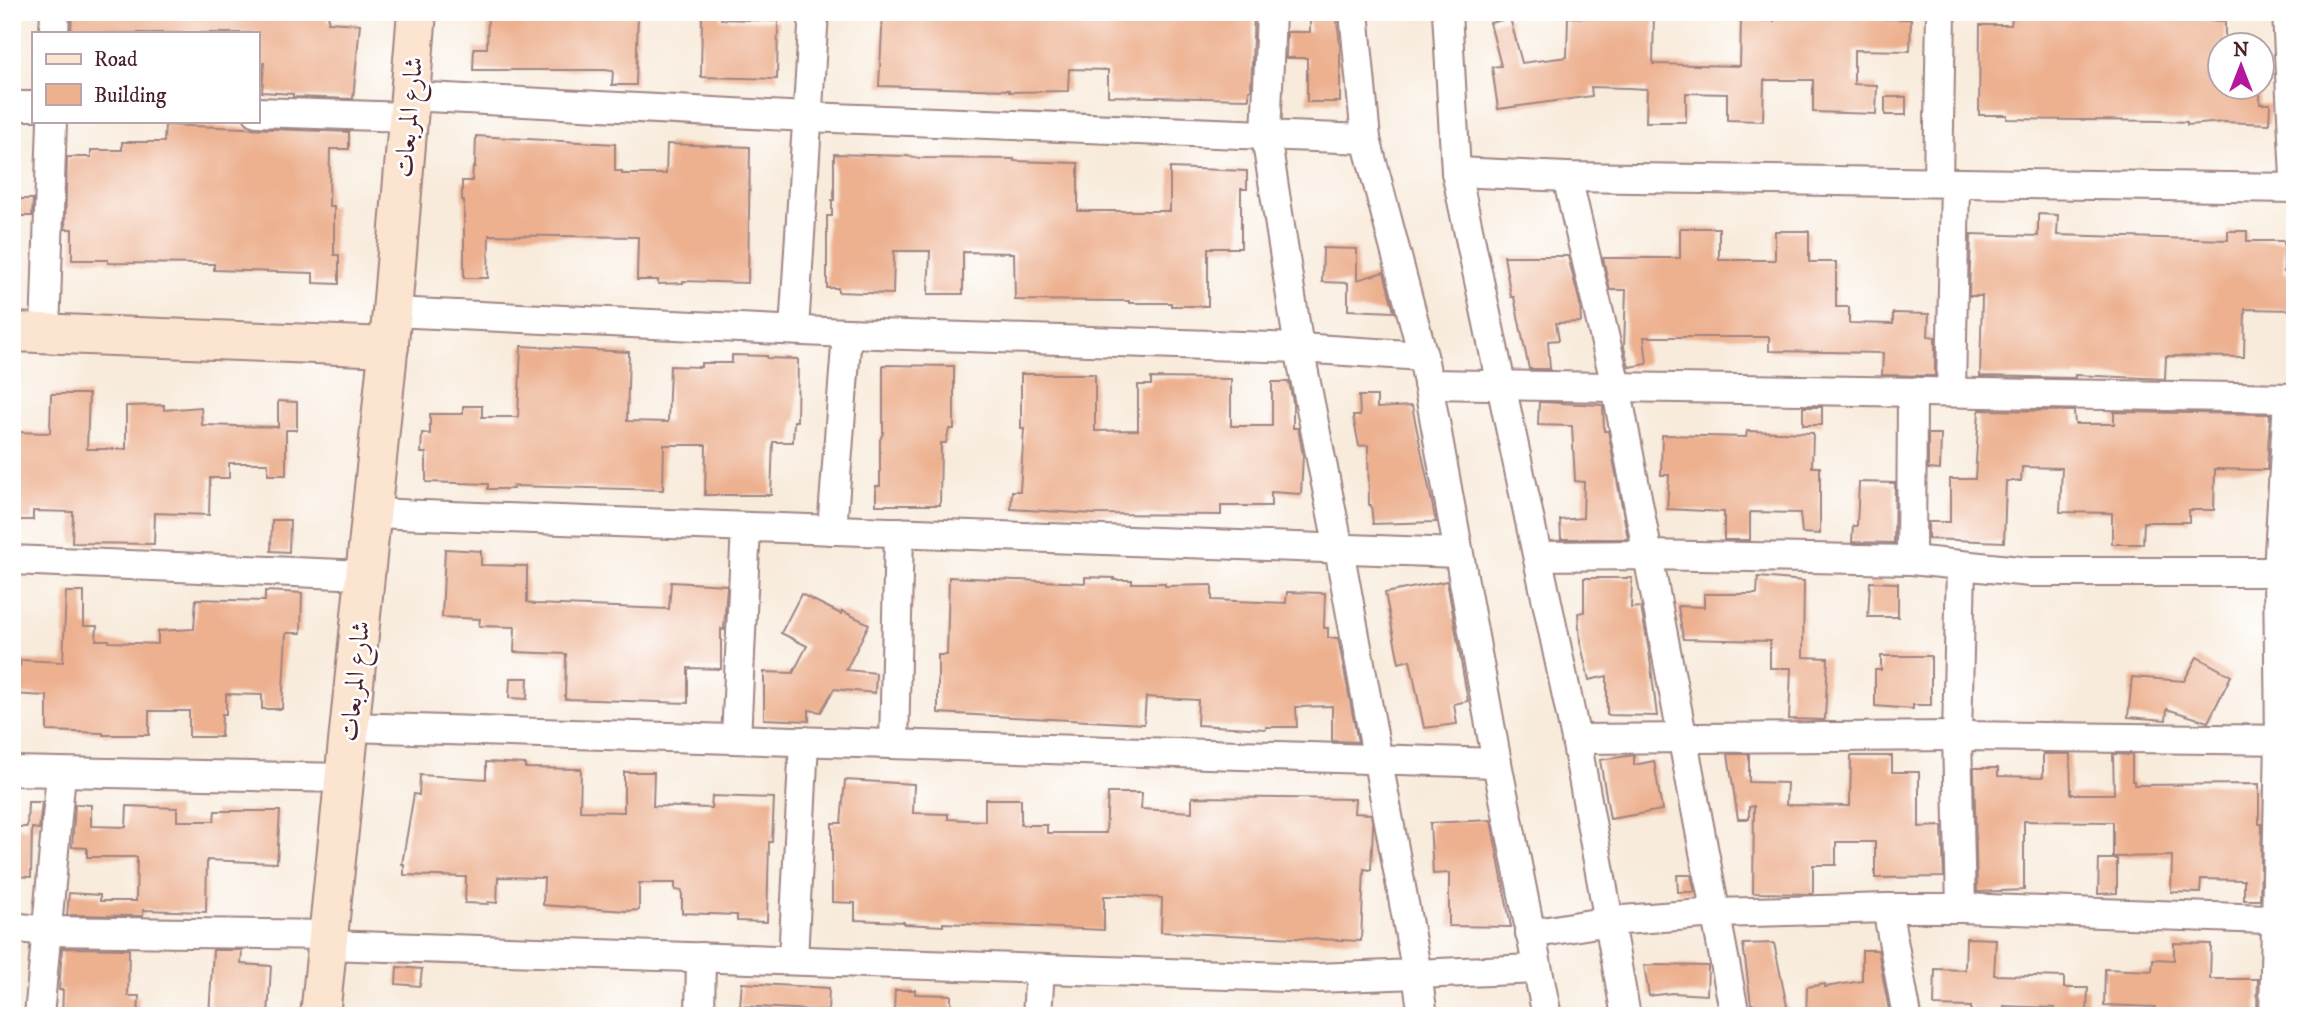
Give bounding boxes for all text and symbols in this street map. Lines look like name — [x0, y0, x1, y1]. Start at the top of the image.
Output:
legend — [32, 32, 259, 122]
north arrow — [2206, 32, 2276, 102]
text: N — [2233, 39, 2249, 62]
text: Road — [94, 47, 138, 73]
street label: شارع المربعات — [388, 55, 435, 179]
text: Building — [94, 83, 167, 109]
street label: شارع المربعات — [333, 619, 382, 744]

